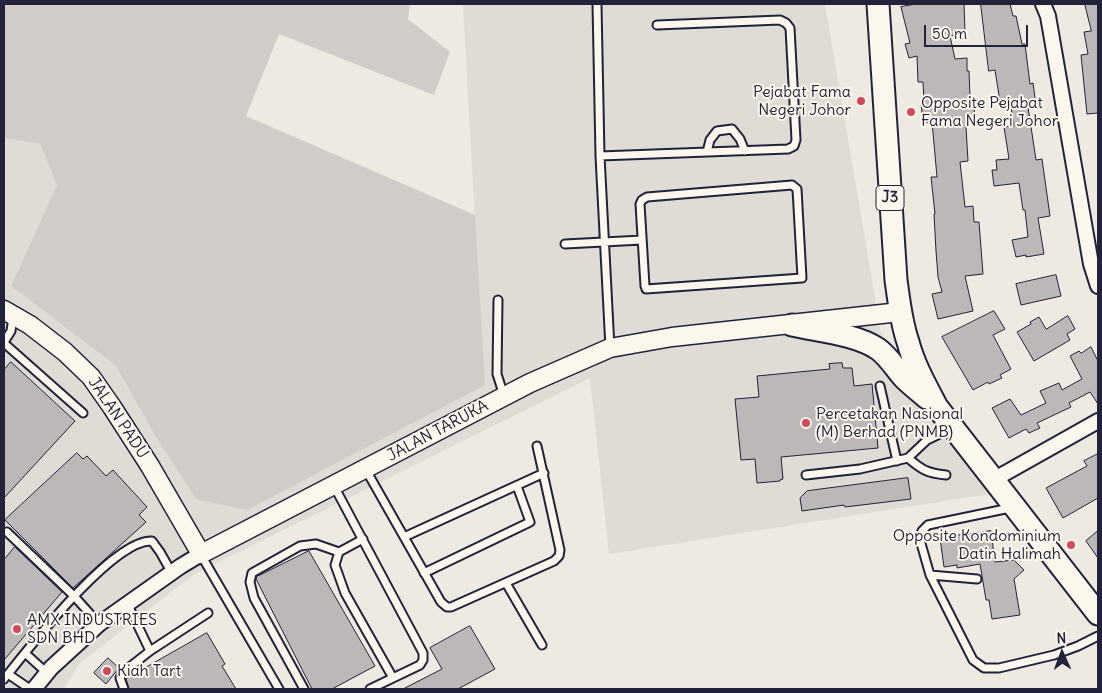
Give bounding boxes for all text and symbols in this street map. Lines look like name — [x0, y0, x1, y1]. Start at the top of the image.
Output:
scale bar — [927, 15, 1031, 47]
text: 50 m — [932, 24, 967, 43]
place label: Pejabat Fama Negeri Johor — [753, 82, 851, 120]
place label: Opposite Pejabat Fama Negeri Johor — [921, 93, 1058, 131]
marker: Pejabat Fama Negeri Johor — [855, 95, 867, 107]
marker: Opposite Pejabat Fama Negeri Johor — [905, 106, 917, 118]
road number: J3 — [876, 186, 904, 210]
street label: JALAN PADU — [84, 374, 152, 462]
street label: JALAN TARUKA — [384, 396, 492, 466]
place label: Percetakan Nasional (M) Berhad (PNMB) — [816, 404, 963, 442]
marker: Percetakan Nasional (M) Berhad (PNMB) — [800, 417, 812, 429]
place label: Opposite Kondominium Datin Halimah — [893, 526, 1061, 564]
marker: Opposite Kondominium Datin Halimah — [1065, 539, 1077, 551]
place label: AMX INDUSTRIES SDN BHD — [27, 610, 157, 648]
marker: AMX INDUSTRIES SDN BHD — [11, 623, 23, 635]
north arrow — [1037, 628, 1087, 678]
text: N — [1056, 629, 1067, 647]
place label: Kiah Tart — [117, 661, 181, 681]
marker: Kiah Tart — [101, 665, 113, 677]

